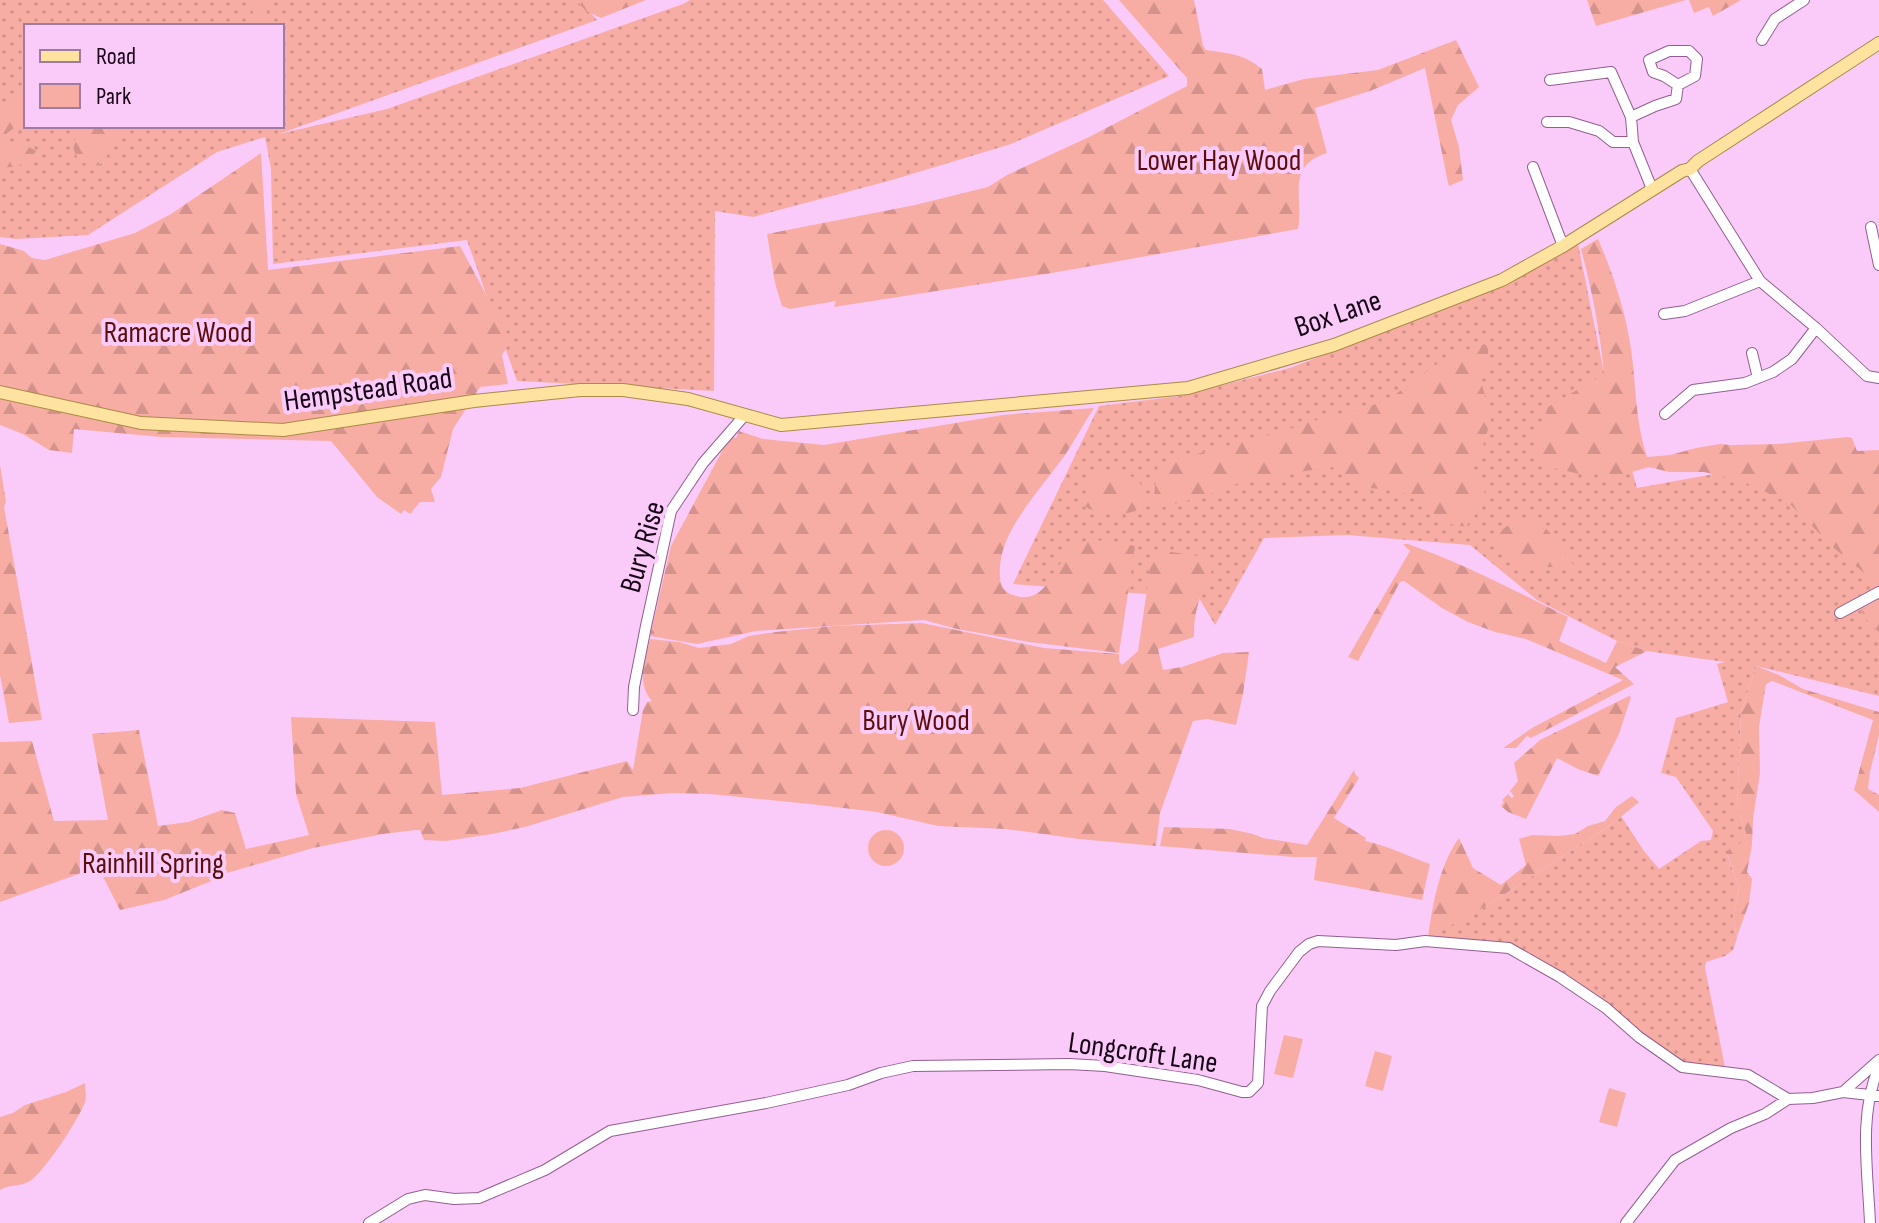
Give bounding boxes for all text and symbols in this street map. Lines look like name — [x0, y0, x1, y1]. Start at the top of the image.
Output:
legend — [24, 24, 284, 128]
text: Road — [96, 42, 136, 71]
text: Park — [96, 82, 131, 111]
park label: Lower Hay Wood — [1137, 143, 1301, 179]
street label: Box Lane — [1290, 282, 1386, 346]
park label: Ramacre Wood — [103, 315, 253, 351]
street label: Hempstead Road — [282, 360, 454, 420]
street label: Bury Rise — [613, 497, 673, 597]
park label: Bury Wood — [862, 703, 970, 739]
park label: Rainhill Spring — [82, 846, 224, 882]
street label: Longcroft Lane — [1066, 1025, 1220, 1081]

